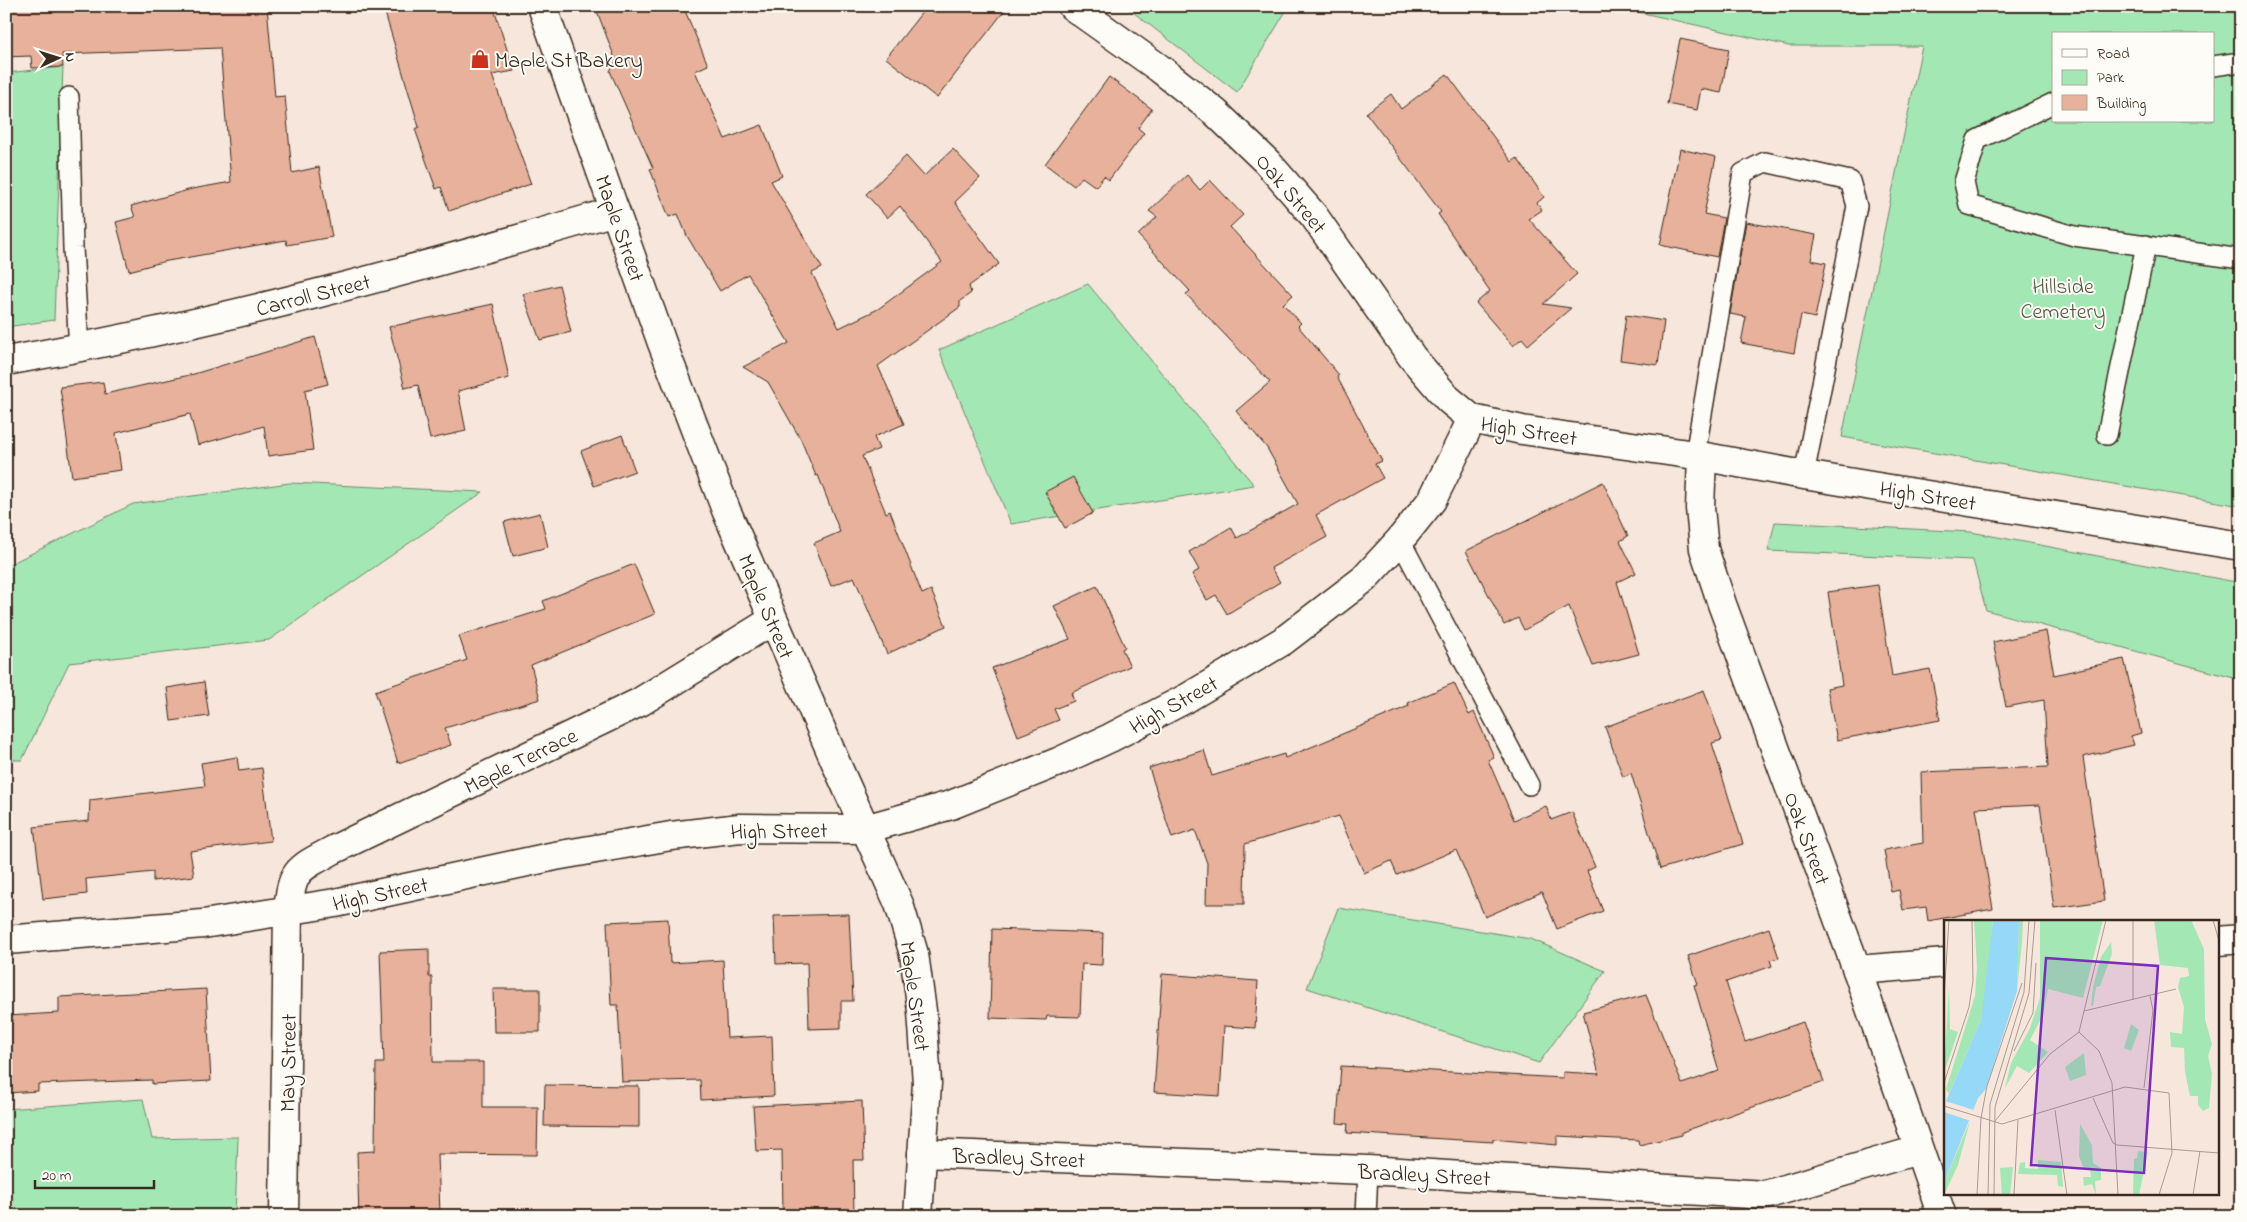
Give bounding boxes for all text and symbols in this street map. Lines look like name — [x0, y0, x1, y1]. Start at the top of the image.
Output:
north arrow — [32, 32, 82, 82]
legend — [2052, 32, 2214, 122]
text: Road — [2097, 43, 2130, 65]
place label: Maple St Bakery — [495, 46, 643, 79]
shop icon: Maple St Bakery — [469, 48, 491, 70]
text: N — [59, 52, 80, 63]
text: Park — [2097, 67, 2125, 89]
text: Building — [2096, 93, 2146, 116]
street label: Oak Street — [1246, 148, 1333, 243]
street label: Maple Street — [585, 171, 652, 287]
street label: Carroll Street — [253, 267, 375, 327]
park label: Hillside Cemetery — [2020, 272, 2106, 330]
street label: High Street — [1478, 410, 1580, 457]
street label: High Street — [1877, 475, 1979, 522]
street label: Maple Street — [728, 550, 801, 665]
street label: High Street — [1124, 669, 1226, 745]
street label: Maple Terrace — [459, 721, 584, 804]
street label: Oak Street — [1774, 788, 1837, 891]
street label: High Street — [730, 816, 829, 851]
street label: High Street — [330, 870, 432, 923]
inset map — [1944, 920, 2220, 1194]
street label: Maple Street — [889, 939, 937, 1054]
street label: May Street — [273, 1013, 308, 1113]
street label: Bradley Street — [951, 1142, 1086, 1179]
scale bar — [35, 1157, 154, 1189]
street label: Bradley Street — [1356, 1157, 1491, 1197]
text: 20 m — [42, 1165, 72, 1187]

